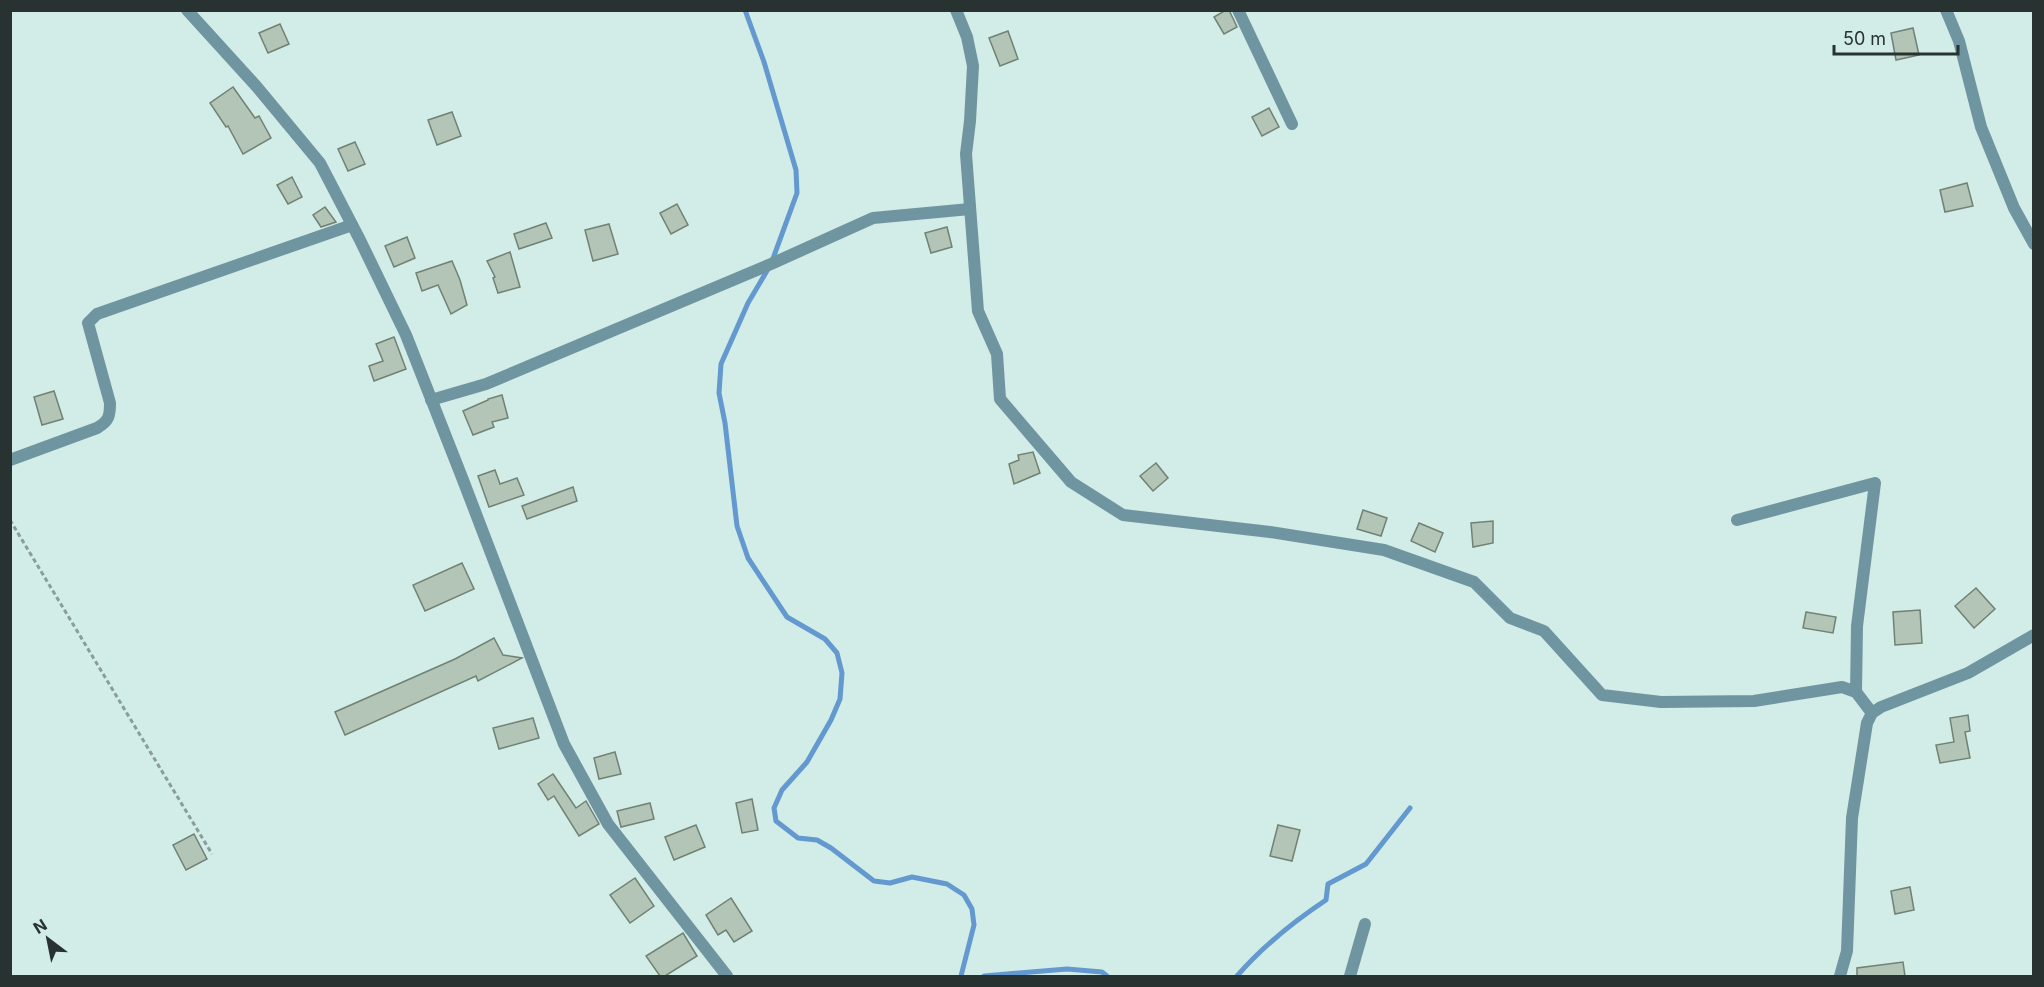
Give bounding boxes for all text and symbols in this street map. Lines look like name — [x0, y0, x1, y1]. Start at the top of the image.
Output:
scale bar — [1834, 18, 1958, 56]
text: 50 m — [1843, 28, 1886, 49]
north arrow — [18, 909, 78, 969]
text: N — [30, 915, 51, 938]

